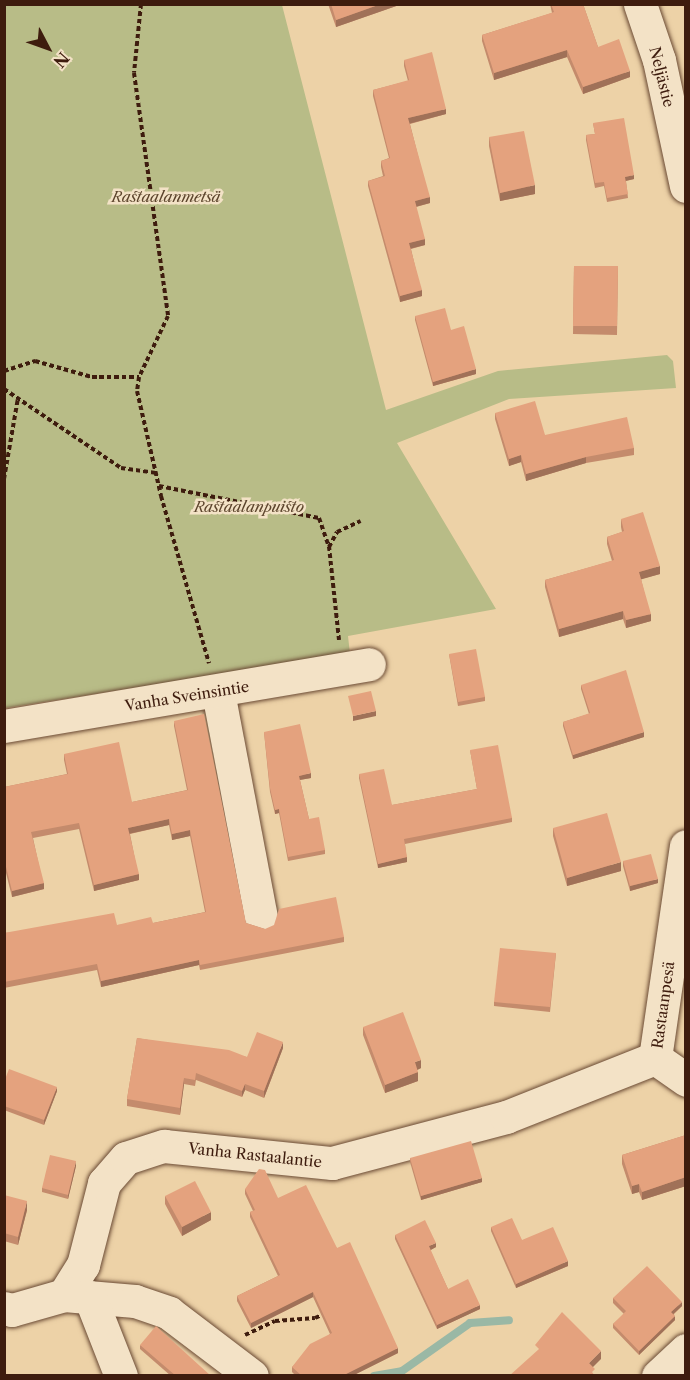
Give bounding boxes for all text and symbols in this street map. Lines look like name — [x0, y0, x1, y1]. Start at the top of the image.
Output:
north arrow — [18, 18, 78, 78]
street label: Neljästie — [646, 45, 678, 109]
text: N — [49, 48, 74, 72]
park label: Rastaalanmetsä — [112, 188, 220, 206]
park label: Rastaalanpuisto — [194, 498, 304, 516]
street label: Vanha Sveinsintie — [124, 677, 250, 715]
street label: Rastaanpesä — [648, 960, 678, 1050]
street label: Vanha Rastaalantie — [187, 1139, 323, 1171]

